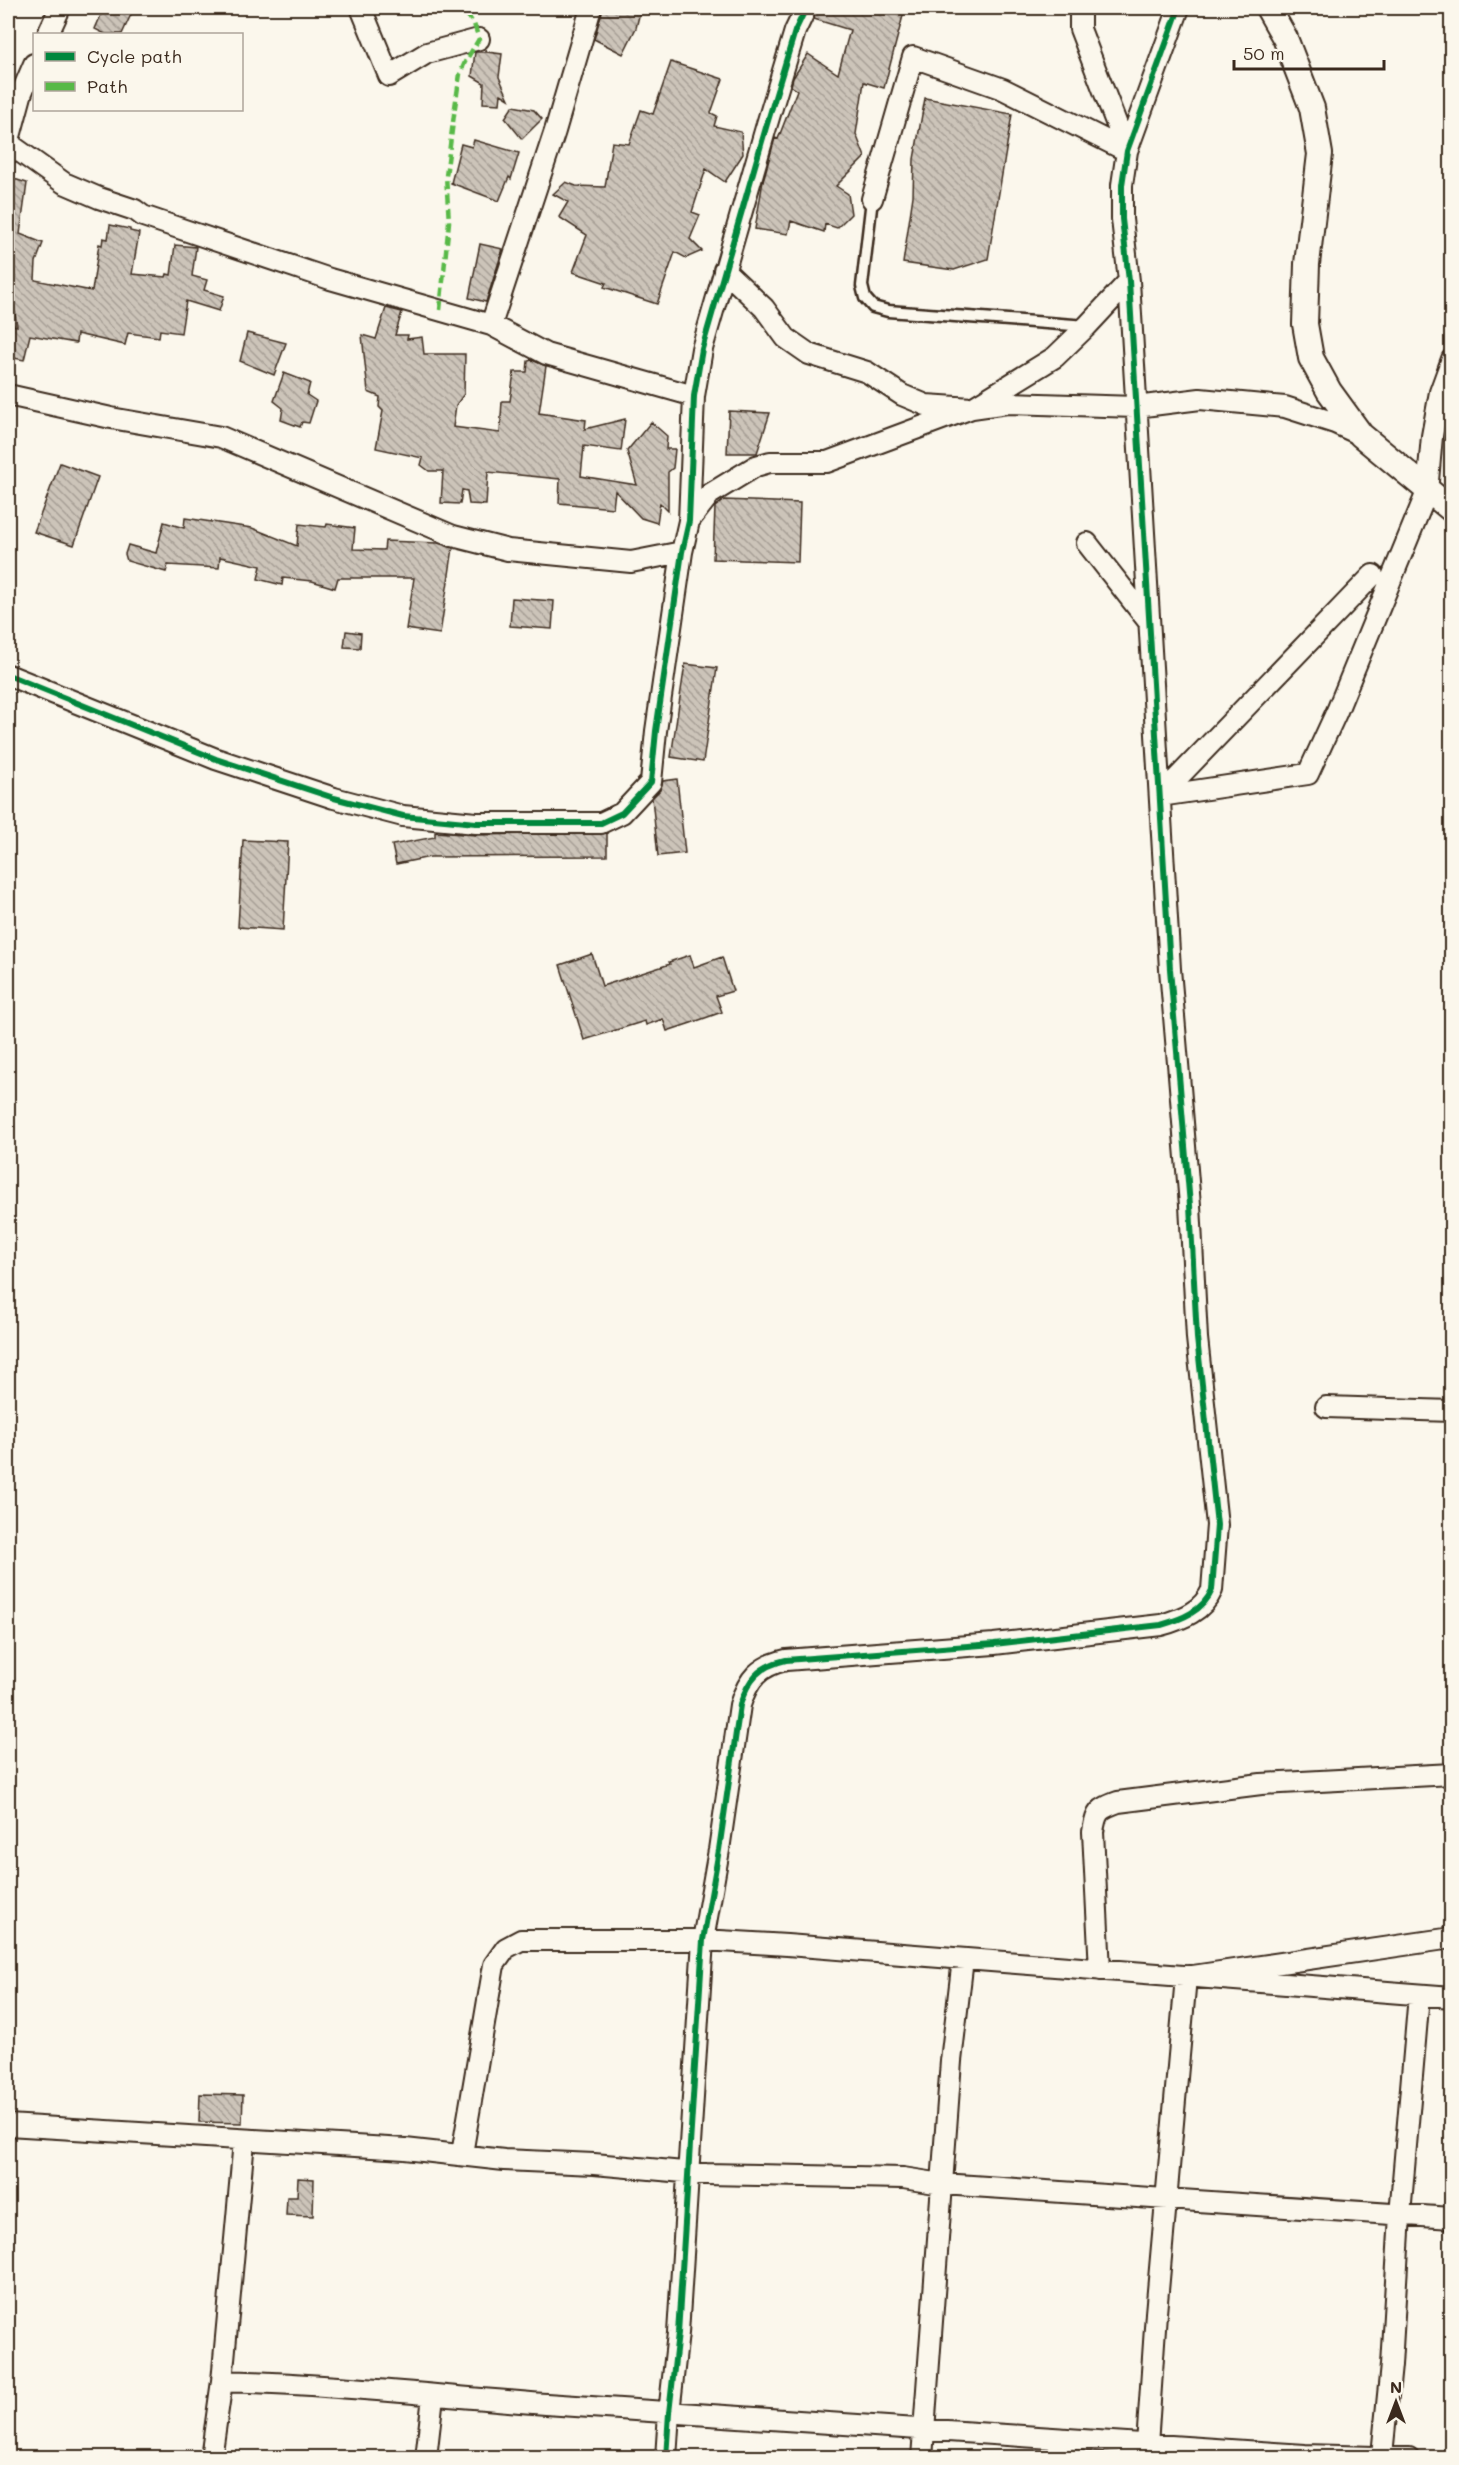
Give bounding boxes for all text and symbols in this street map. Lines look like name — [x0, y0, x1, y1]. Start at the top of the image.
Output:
legend — [33, 33, 243, 111]
scale bar — [1234, 33, 1384, 71]
text: 50 m — [1243, 41, 1285, 65]
text: Cycle path — [87, 44, 182, 68]
text: Path — [87, 74, 127, 98]
north arrow — [1366, 2372, 1426, 2432]
text: N — [1390, 2376, 1402, 2397]

